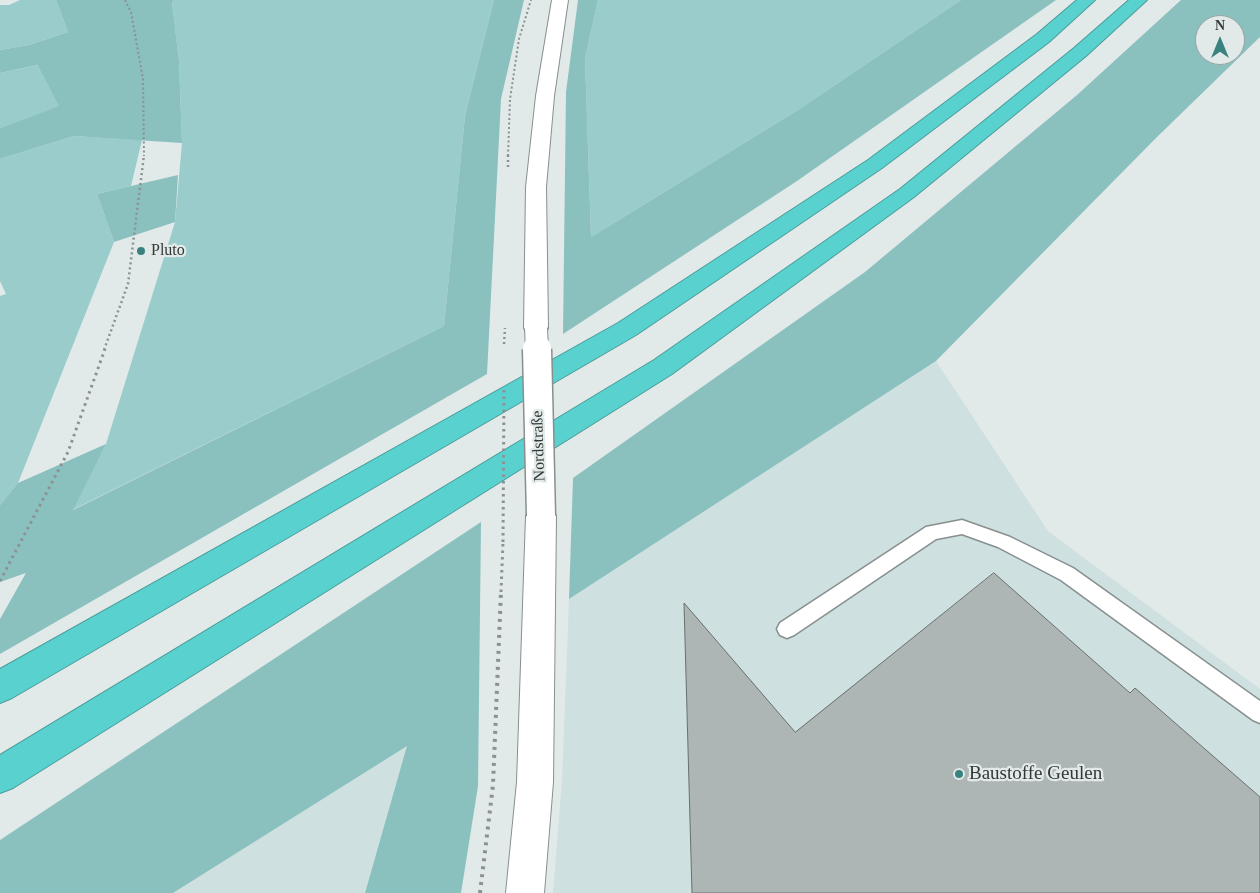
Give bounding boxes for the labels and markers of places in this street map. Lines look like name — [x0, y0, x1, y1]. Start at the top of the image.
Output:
place label: Pluto — [151, 241, 185, 261]
marker: Pluto — [135, 245, 147, 257]
place label: Baustoffe Geulen — [969, 763, 1102, 785]
marker: Baustoffe Geulen — [953, 768, 965, 780]

